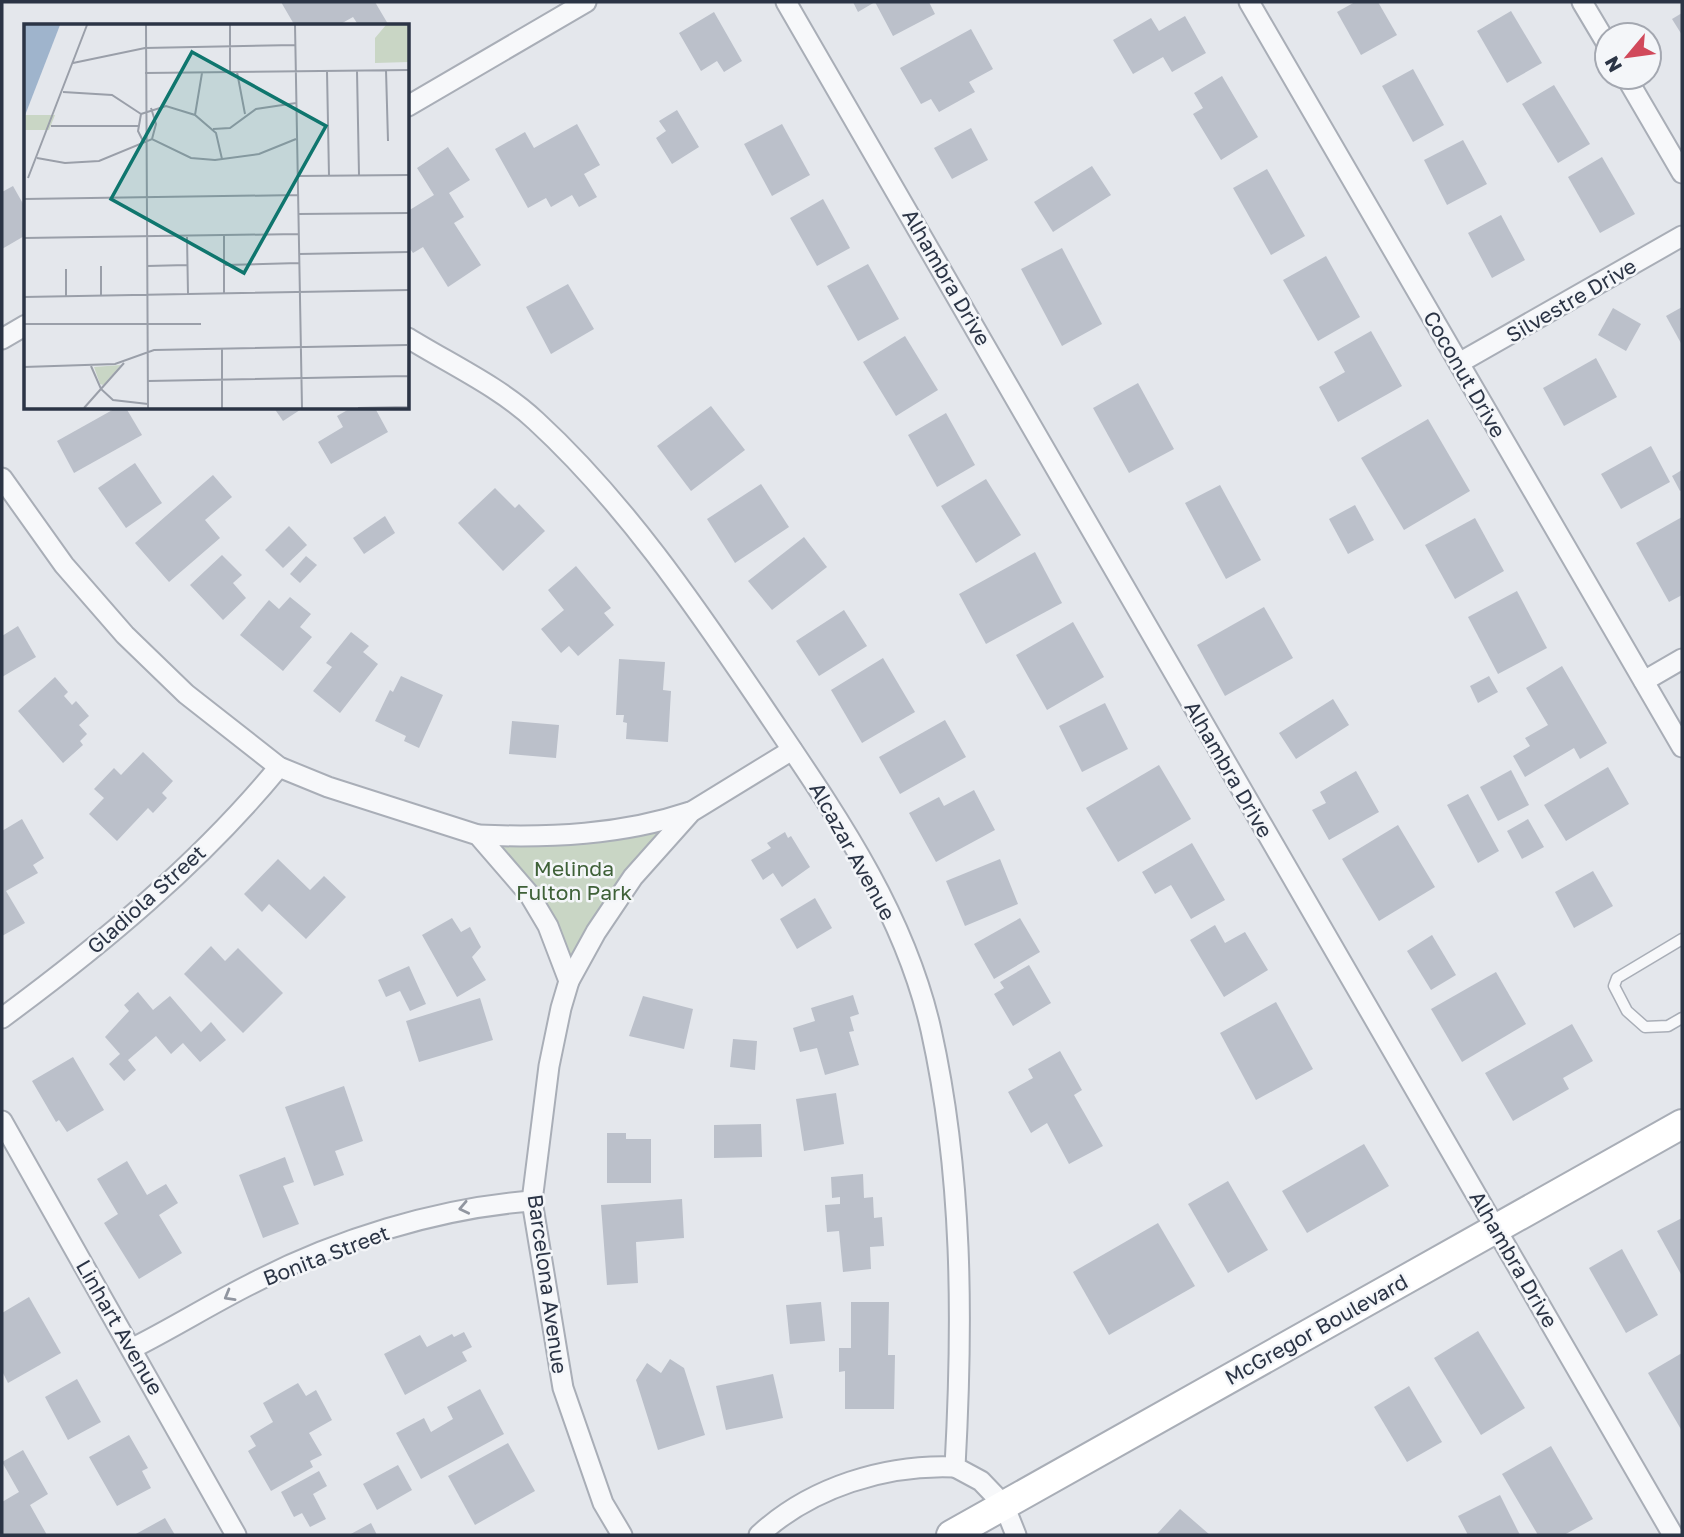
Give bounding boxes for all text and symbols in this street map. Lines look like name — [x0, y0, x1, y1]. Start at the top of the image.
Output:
north arrow — [1593, 21, 1663, 91]
inset map — [24, 24, 410, 410]
text: N — [1599, 53, 1626, 76]
street label: Alhambra Drive — [897, 204, 997, 350]
street label: Silvestre Drive — [1501, 252, 1641, 348]
street label: Coconut Drive — [1418, 306, 1512, 442]
street label: Alhambra Drive — [1179, 696, 1279, 842]
street label: Alcazar Avenue — [804, 778, 902, 924]
street label: Gladiola Street — [81, 839, 211, 959]
park label: Melinda Fulton Park — [516, 855, 632, 905]
street label: Alhambra Drive — [1464, 1186, 1564, 1332]
street label: Barcelona Avenue — [523, 1193, 573, 1375]
one-way arrow — [458, 1200, 470, 1215]
street label: Bonita Street — [259, 1219, 393, 1291]
street label: Linhart Avenue — [71, 1255, 169, 1399]
street label: McGregor Boulevard — [1220, 1268, 1412, 1390]
one-way arrow — [224, 1288, 237, 1301]

